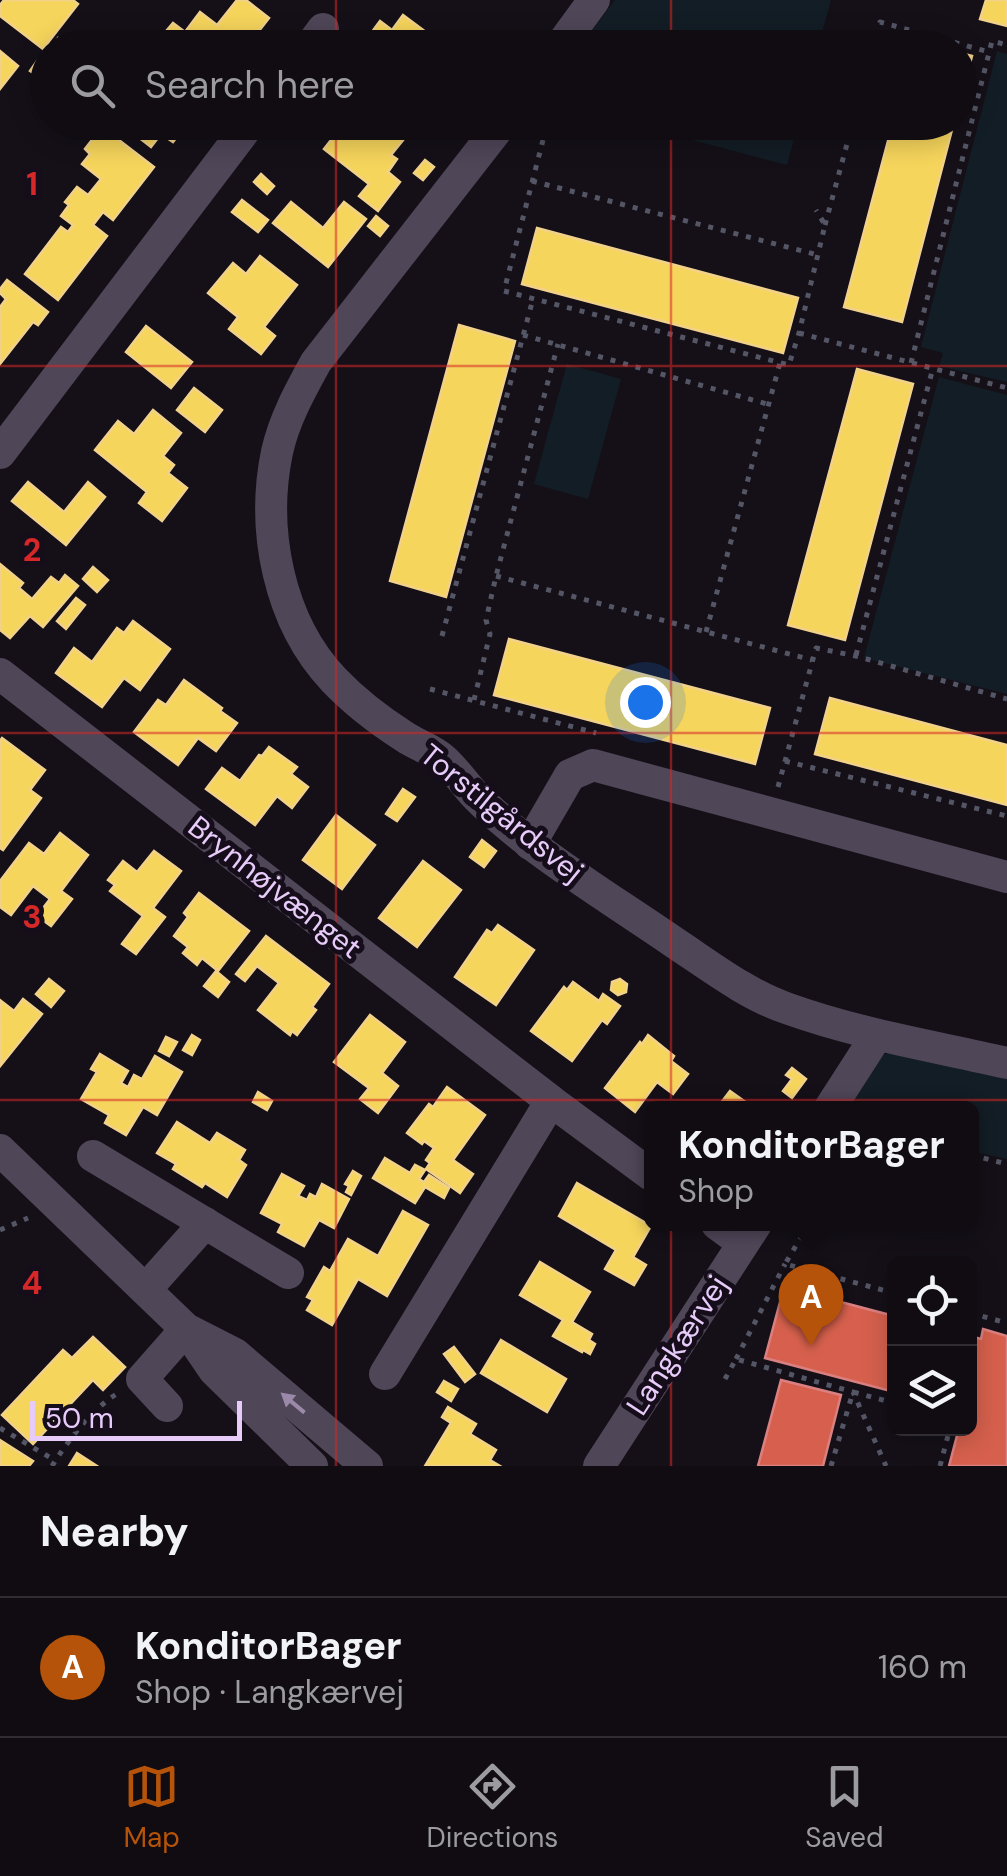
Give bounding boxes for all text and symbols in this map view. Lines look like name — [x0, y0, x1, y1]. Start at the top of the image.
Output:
search box — [30, 30, 977, 140]
icon: search — [65, 58, 120, 113]
text: Search here — [145, 60, 355, 110]
text: 1 — [26, 163, 38, 205]
text: 2 — [23, 529, 41, 571]
your location — [620, 677, 671, 728]
street label: Torstilgårdsvej — [412, 735, 592, 891]
street label: Brynhøjvænget — [180, 807, 370, 967]
text: 3 — [22, 896, 42, 938]
popup — [644, 1101, 979, 1231]
text: KonditorBager — [678, 1120, 945, 1170]
text: Shop — [678, 1170, 754, 1212]
map controls — [887, 1256, 977, 1436]
button: locate — [887, 1256, 977, 1346]
text: 4 — [22, 1262, 42, 1304]
pin: A — [778, 1264, 844, 1346]
street label: Langkærvej — [617, 1268, 737, 1422]
button: layers — [887, 1346, 977, 1436]
one-way arrow — [281, 1392, 306, 1414]
scale bar — [30, 1396, 242, 1440]
text: 50 m — [45, 1400, 114, 1437]
text: Nearby — [40, 1504, 189, 1559]
text: KonditorBager — [135, 1621, 402, 1671]
text: A — [61, 1646, 84, 1688]
text: 160 m — [878, 1646, 967, 1688]
text: Shop · Langkærvej — [135, 1671, 404, 1713]
tab: Map — [123, 1759, 180, 1856]
tab: Directions — [427, 1759, 558, 1856]
tab: Saved — [805, 1759, 884, 1856]

